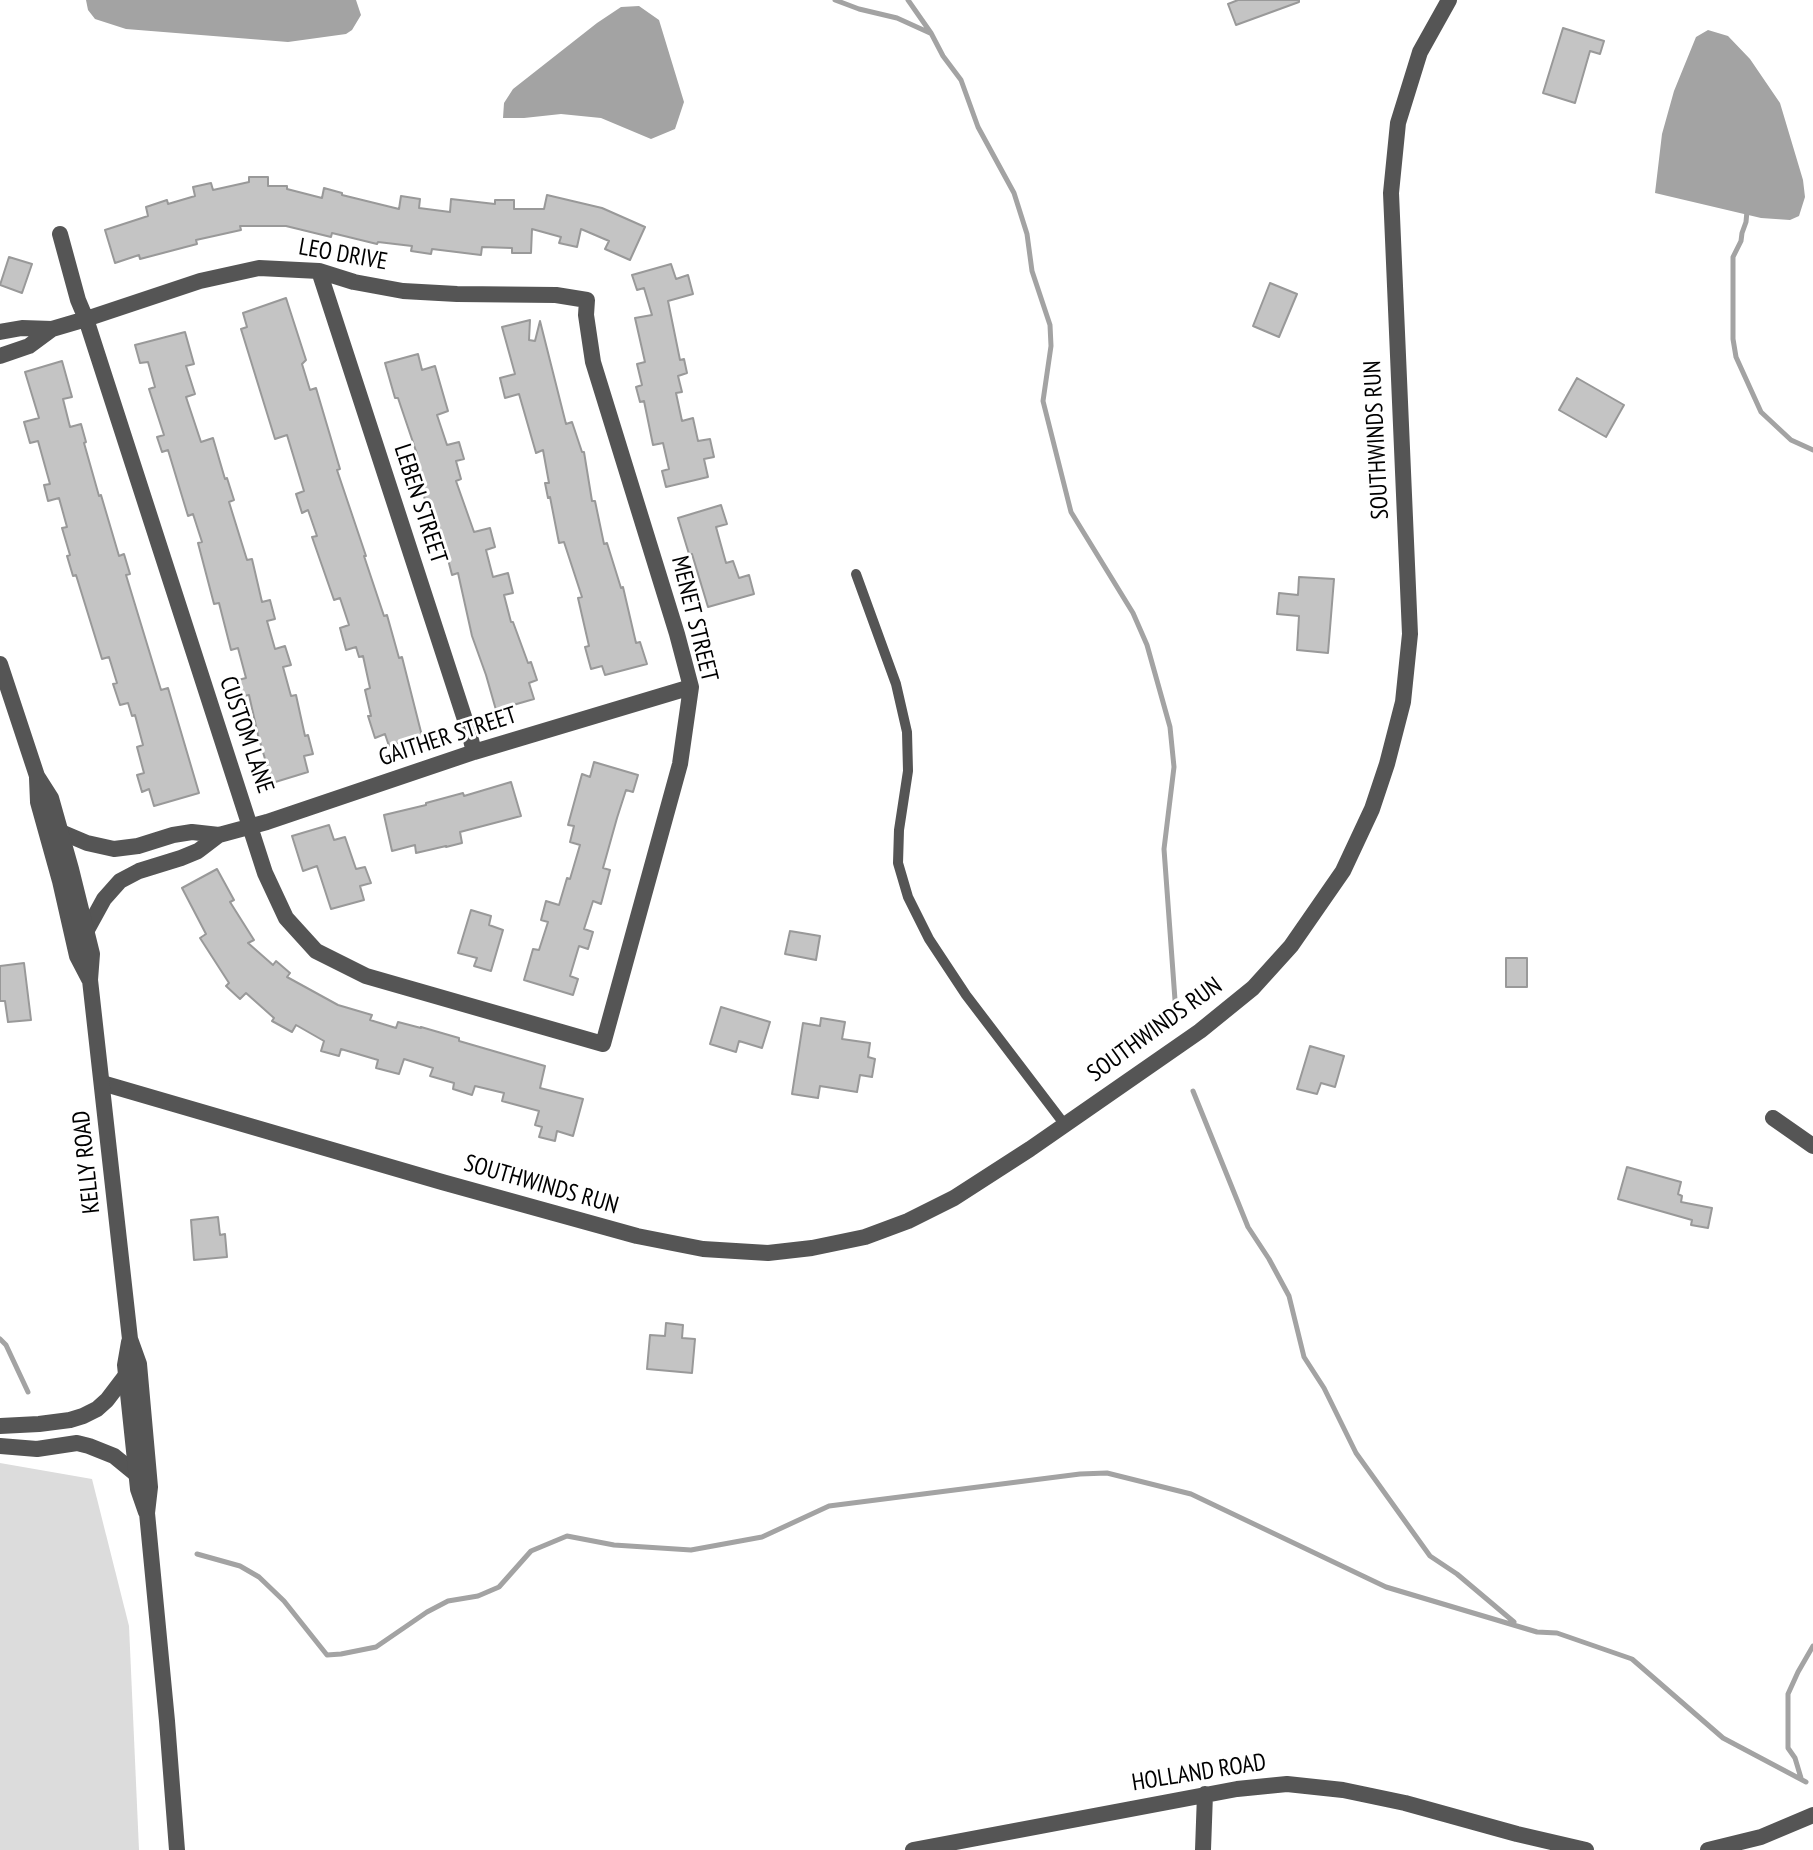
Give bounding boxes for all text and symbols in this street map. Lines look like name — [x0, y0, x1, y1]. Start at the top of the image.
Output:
street label: LEO DRIVE — [296, 233, 390, 277]
street label: SOUTHWINDS RUN — [1358, 360, 1396, 520]
street label: LEBEN STREET — [387, 441, 453, 567]
street label: MENET STREET — [664, 553, 724, 685]
street label: CUSTOM LANE — [213, 673, 279, 797]
street label: GAITHER STREET — [376, 701, 520, 773]
street label: SOUTHWINDS RUN — [1082, 972, 1228, 1088]
street label: KELLY ROAD — [67, 1109, 107, 1215]
street label: SOUTHWINDS RUN — [461, 1149, 621, 1221]
street label: HOLLAND ROAD — [1130, 1748, 1268, 1798]

